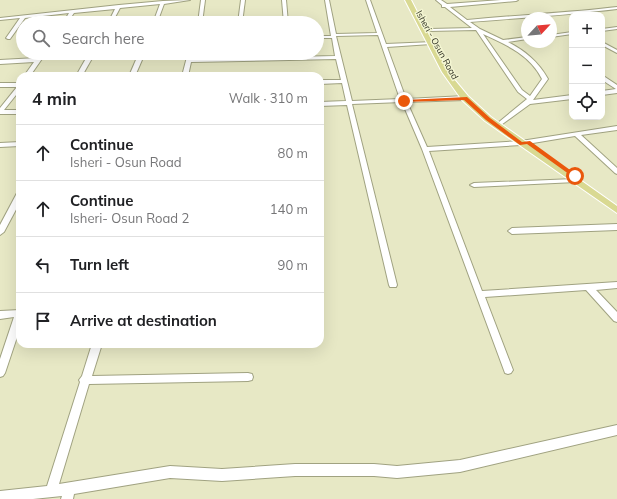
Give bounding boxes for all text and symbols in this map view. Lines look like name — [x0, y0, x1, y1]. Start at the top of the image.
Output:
street label: Isheri - Osun Road — [414, 8, 461, 81]
north arrow — [521, 12, 557, 48]
map controls — [569, 12, 605, 120]
button: + — [569, 12, 605, 48]
search box — [16, 16, 324, 60]
icon: search — [30, 27, 52, 49]
text: Search here — [62, 29, 144, 48]
button: − — [569, 48, 605, 84]
button: locate — [569, 84, 605, 120]
text: 4 min — [32, 88, 77, 109]
text: Walk · 310 m — [229, 90, 308, 106]
route end — [395, 92, 413, 110]
text: Continue — [70, 135, 133, 154]
icon: ahead — [32, 142, 54, 164]
text: 80 m — [278, 145, 308, 161]
text: Isheri - Osun Road — [70, 154, 182, 170]
route start — [566, 167, 584, 185]
text: Continue — [70, 191, 133, 210]
icon: ahead — [32, 198, 54, 220]
text: 140 m — [270, 201, 308, 217]
text: Isheri- Osun Road 2 — [70, 210, 189, 226]
icon: left — [32, 254, 54, 276]
text: Turn left — [70, 255, 129, 274]
text: 90 m — [278, 257, 308, 273]
icon: arrive — [32, 310, 54, 332]
text: Arrive at destination — [70, 311, 217, 330]

